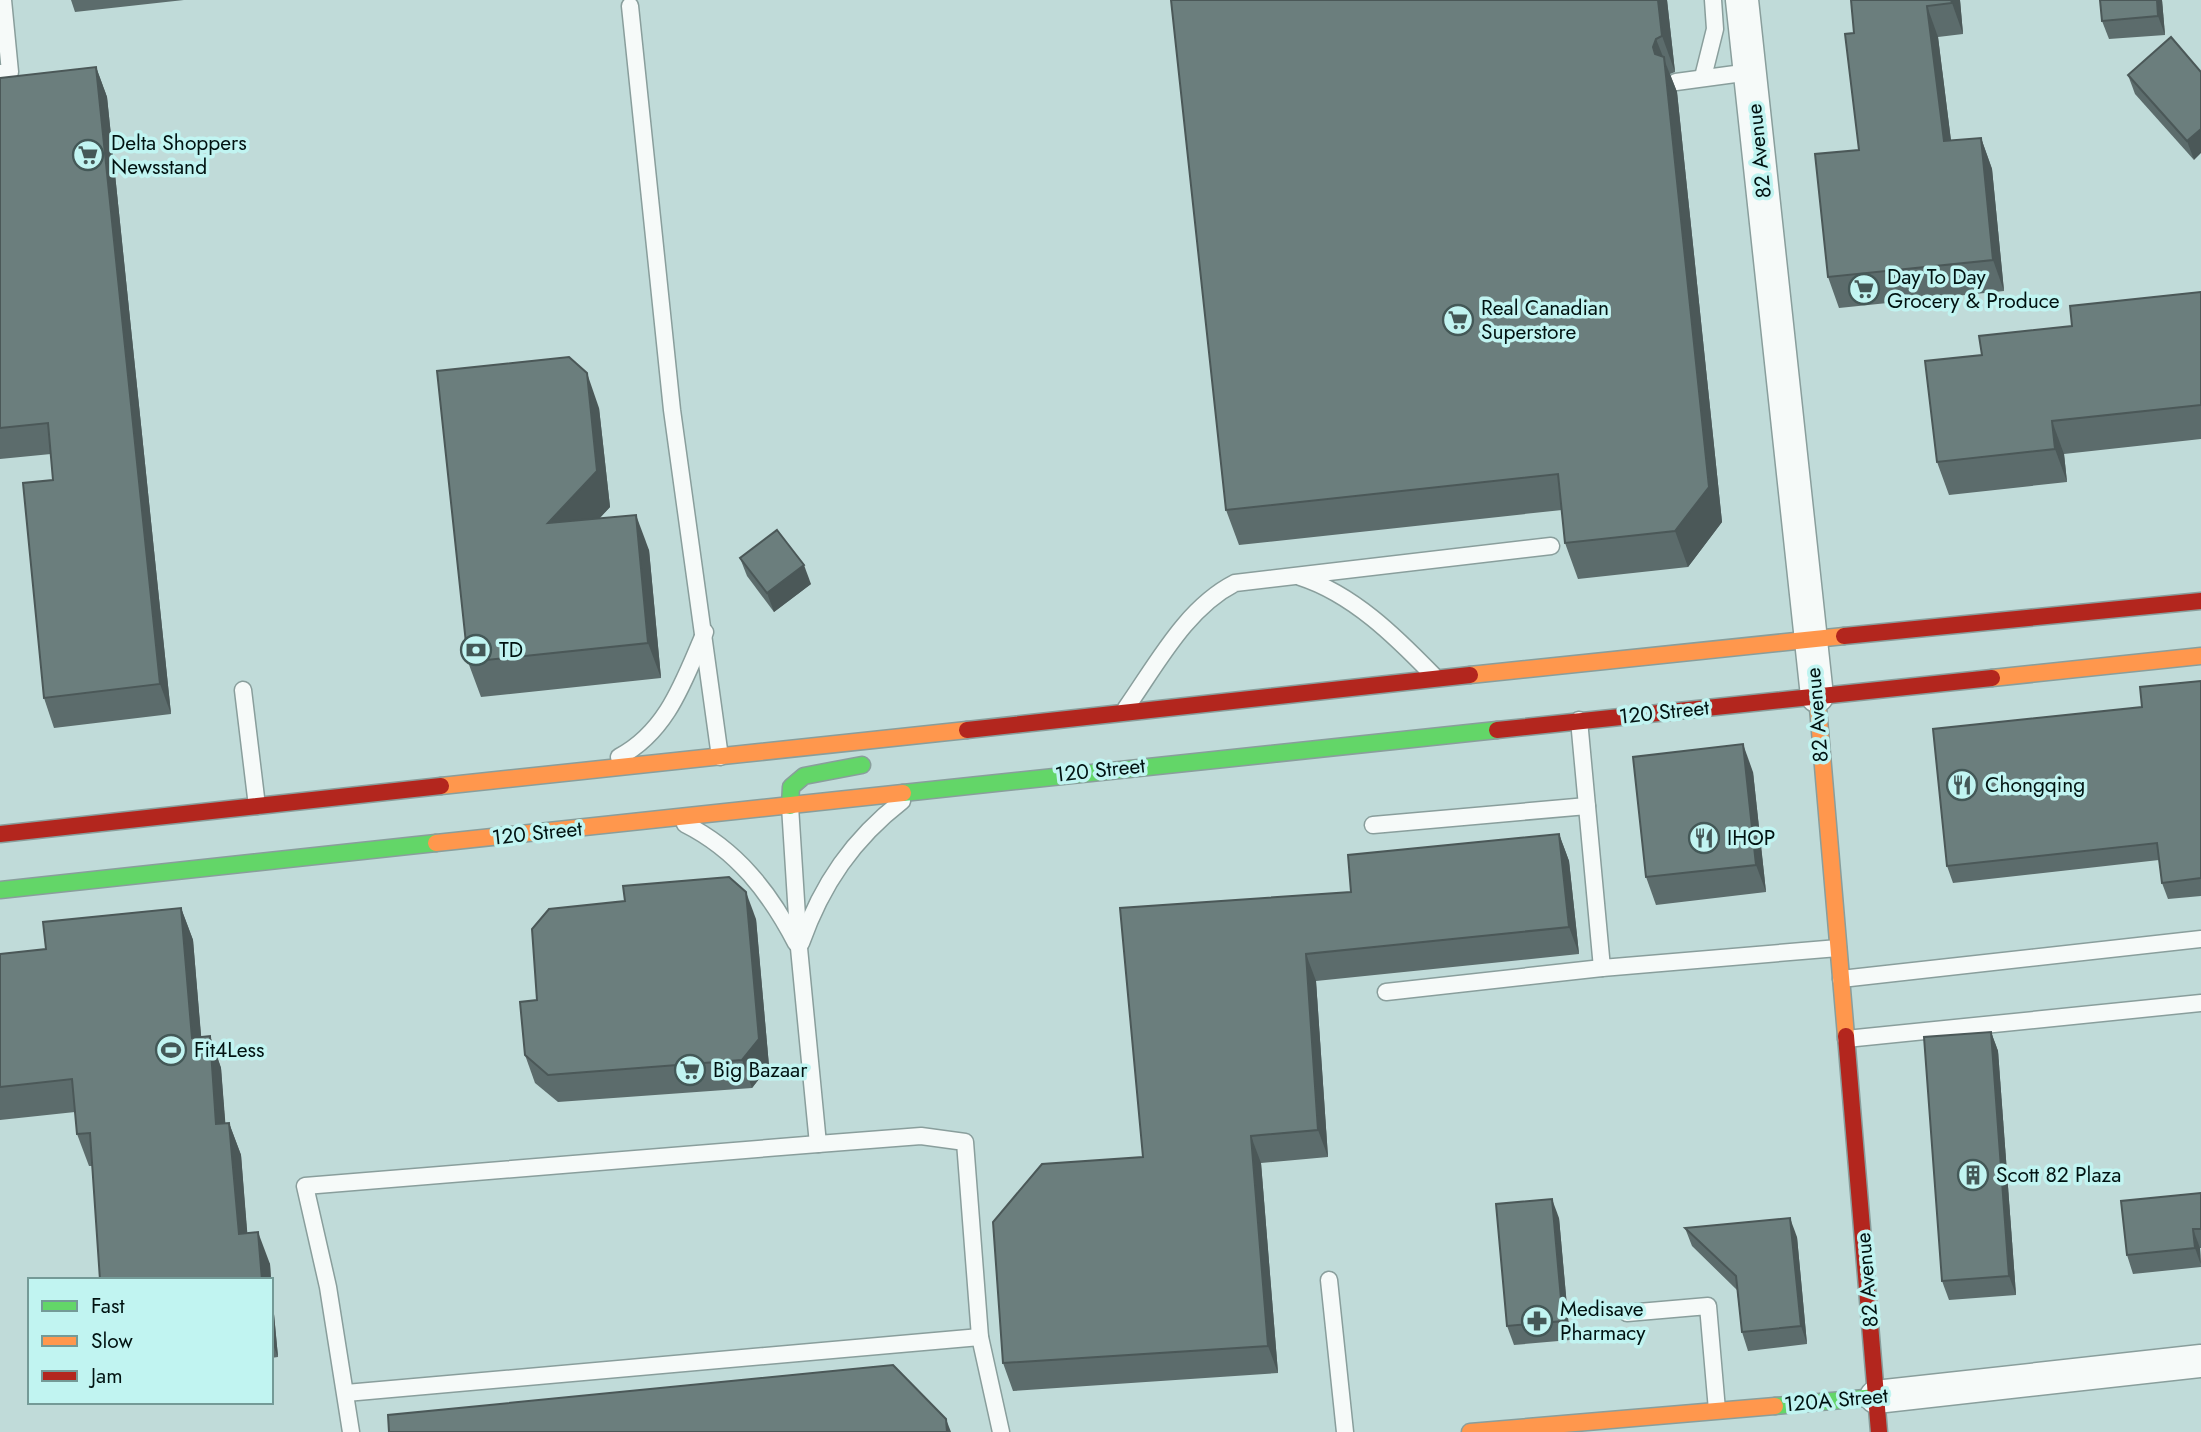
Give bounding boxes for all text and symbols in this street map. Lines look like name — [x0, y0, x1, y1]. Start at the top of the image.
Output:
street label: 82 Avenue — [1739, 102, 1779, 200]
place label: Delta Shoppers Newsstand — [111, 128, 247, 182]
supermarket icon: Delta Shoppers Newsstand — [71, 138, 105, 172]
place label: Day To Day Grocery & Produce — [1887, 262, 2060, 316]
supermarket icon: Day To Day Grocery & Produce — [1847, 272, 1881, 306]
place label: Real Canadian Superstore — [1481, 293, 1609, 347]
supermarket icon: Real Canadian Superstore — [1441, 303, 1475, 337]
bank icon: TD — [459, 633, 493, 667]
place label: TD — [499, 635, 523, 665]
street label: 82 Avenue — [1798, 666, 1836, 764]
street label: 120 Street — [1617, 692, 1711, 732]
street label: 120 Street — [1053, 750, 1147, 790]
restaurant icon: Chongqing — [1945, 768, 1979, 802]
place label: Chongqing — [1985, 770, 2085, 800]
street label: 120 Street — [490, 813, 584, 853]
restaurant icon: IHOP — [1687, 821, 1721, 855]
place label: IHOP — [1727, 823, 1775, 853]
sports icon: Fit4Less — [154, 1033, 188, 1067]
place label: Fit4Less — [194, 1035, 264, 1065]
supermarket icon: Big Bazaar — [673, 1053, 707, 1087]
place label: Big Bazaar — [713, 1055, 808, 1085]
building icon: Scott 82 Plaza — [1956, 1158, 1990, 1192]
place label: Scott 82 Plaza — [1996, 1160, 2121, 1190]
street label: 82 Avenue — [1848, 1231, 1886, 1329]
legend — [28, 1278, 273, 1404]
text: Fast — [91, 1291, 124, 1321]
place label: Medisave Pharmacy — [1560, 1294, 1646, 1348]
pharmacy icon: Medisave Pharmacy — [1520, 1304, 1554, 1338]
text: Slow — [91, 1326, 133, 1356]
text: Jam — [88, 1361, 123, 1391]
street label: 120A Street — [1783, 1381, 1889, 1419]

